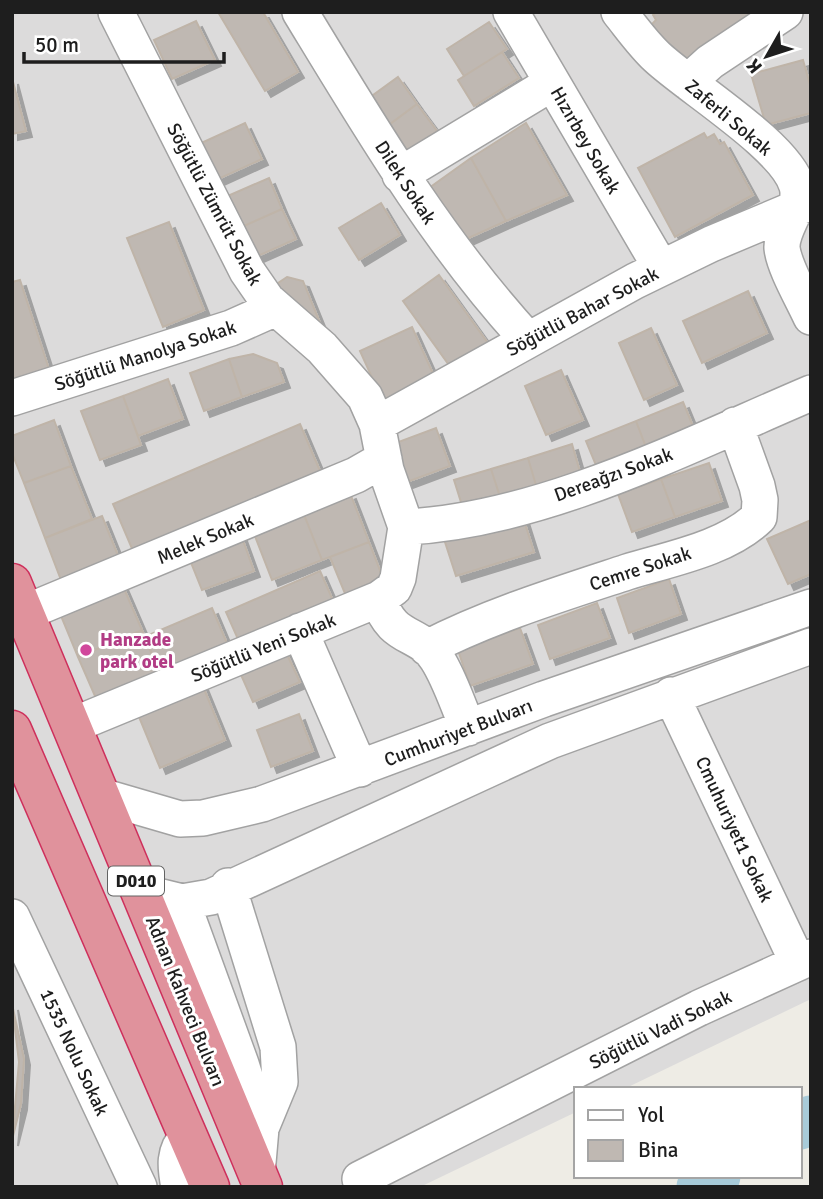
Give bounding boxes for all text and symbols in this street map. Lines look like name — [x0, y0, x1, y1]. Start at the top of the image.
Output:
scale bar — [24, 21, 224, 65]
north arrow — [732, 21, 802, 91]
text: 50 m — [35, 32, 79, 58]
text: K — [741, 54, 768, 78]
street label: Zaferli Sokak — [680, 74, 777, 162]
street label: Hızırbey Sokak — [545, 83, 626, 199]
street label: Söğütlü Zümrüt Sokak — [161, 119, 267, 290]
street label: Dilek Sokak — [369, 136, 441, 229]
street label: Söğütlü Bahar Sokak — [502, 261, 663, 362]
street label: Söğütlü Manolya Sokak — [51, 315, 240, 397]
street label: Dereağzı Sokak — [551, 442, 676, 508]
street label: Melek Sokak — [153, 508, 258, 570]
street label: Cemre Sokak — [586, 541, 695, 597]
street label: Söğütlü Yeni Sokak — [187, 608, 340, 688]
place label: Hanzade park otel — [100, 628, 174, 674]
marker: Hanzade park otel — [78, 642, 94, 658]
street label: Cumhuriyet Bulvarı — [381, 694, 536, 772]
street label: Cmuhuriyet1 Sokak — [690, 753, 779, 907]
road number: D010 — [108, 866, 164, 896]
street label: Adnan Kahveci Bulvarı — [140, 913, 230, 1090]
street label: 1535 Nolu Sokak — [34, 985, 114, 1120]
street label: Söğütlü Vadi Sokak — [585, 985, 736, 1075]
legend — [574, 1087, 802, 1178]
text: Yol — [638, 1102, 664, 1128]
text: Bina — [638, 1137, 679, 1163]

